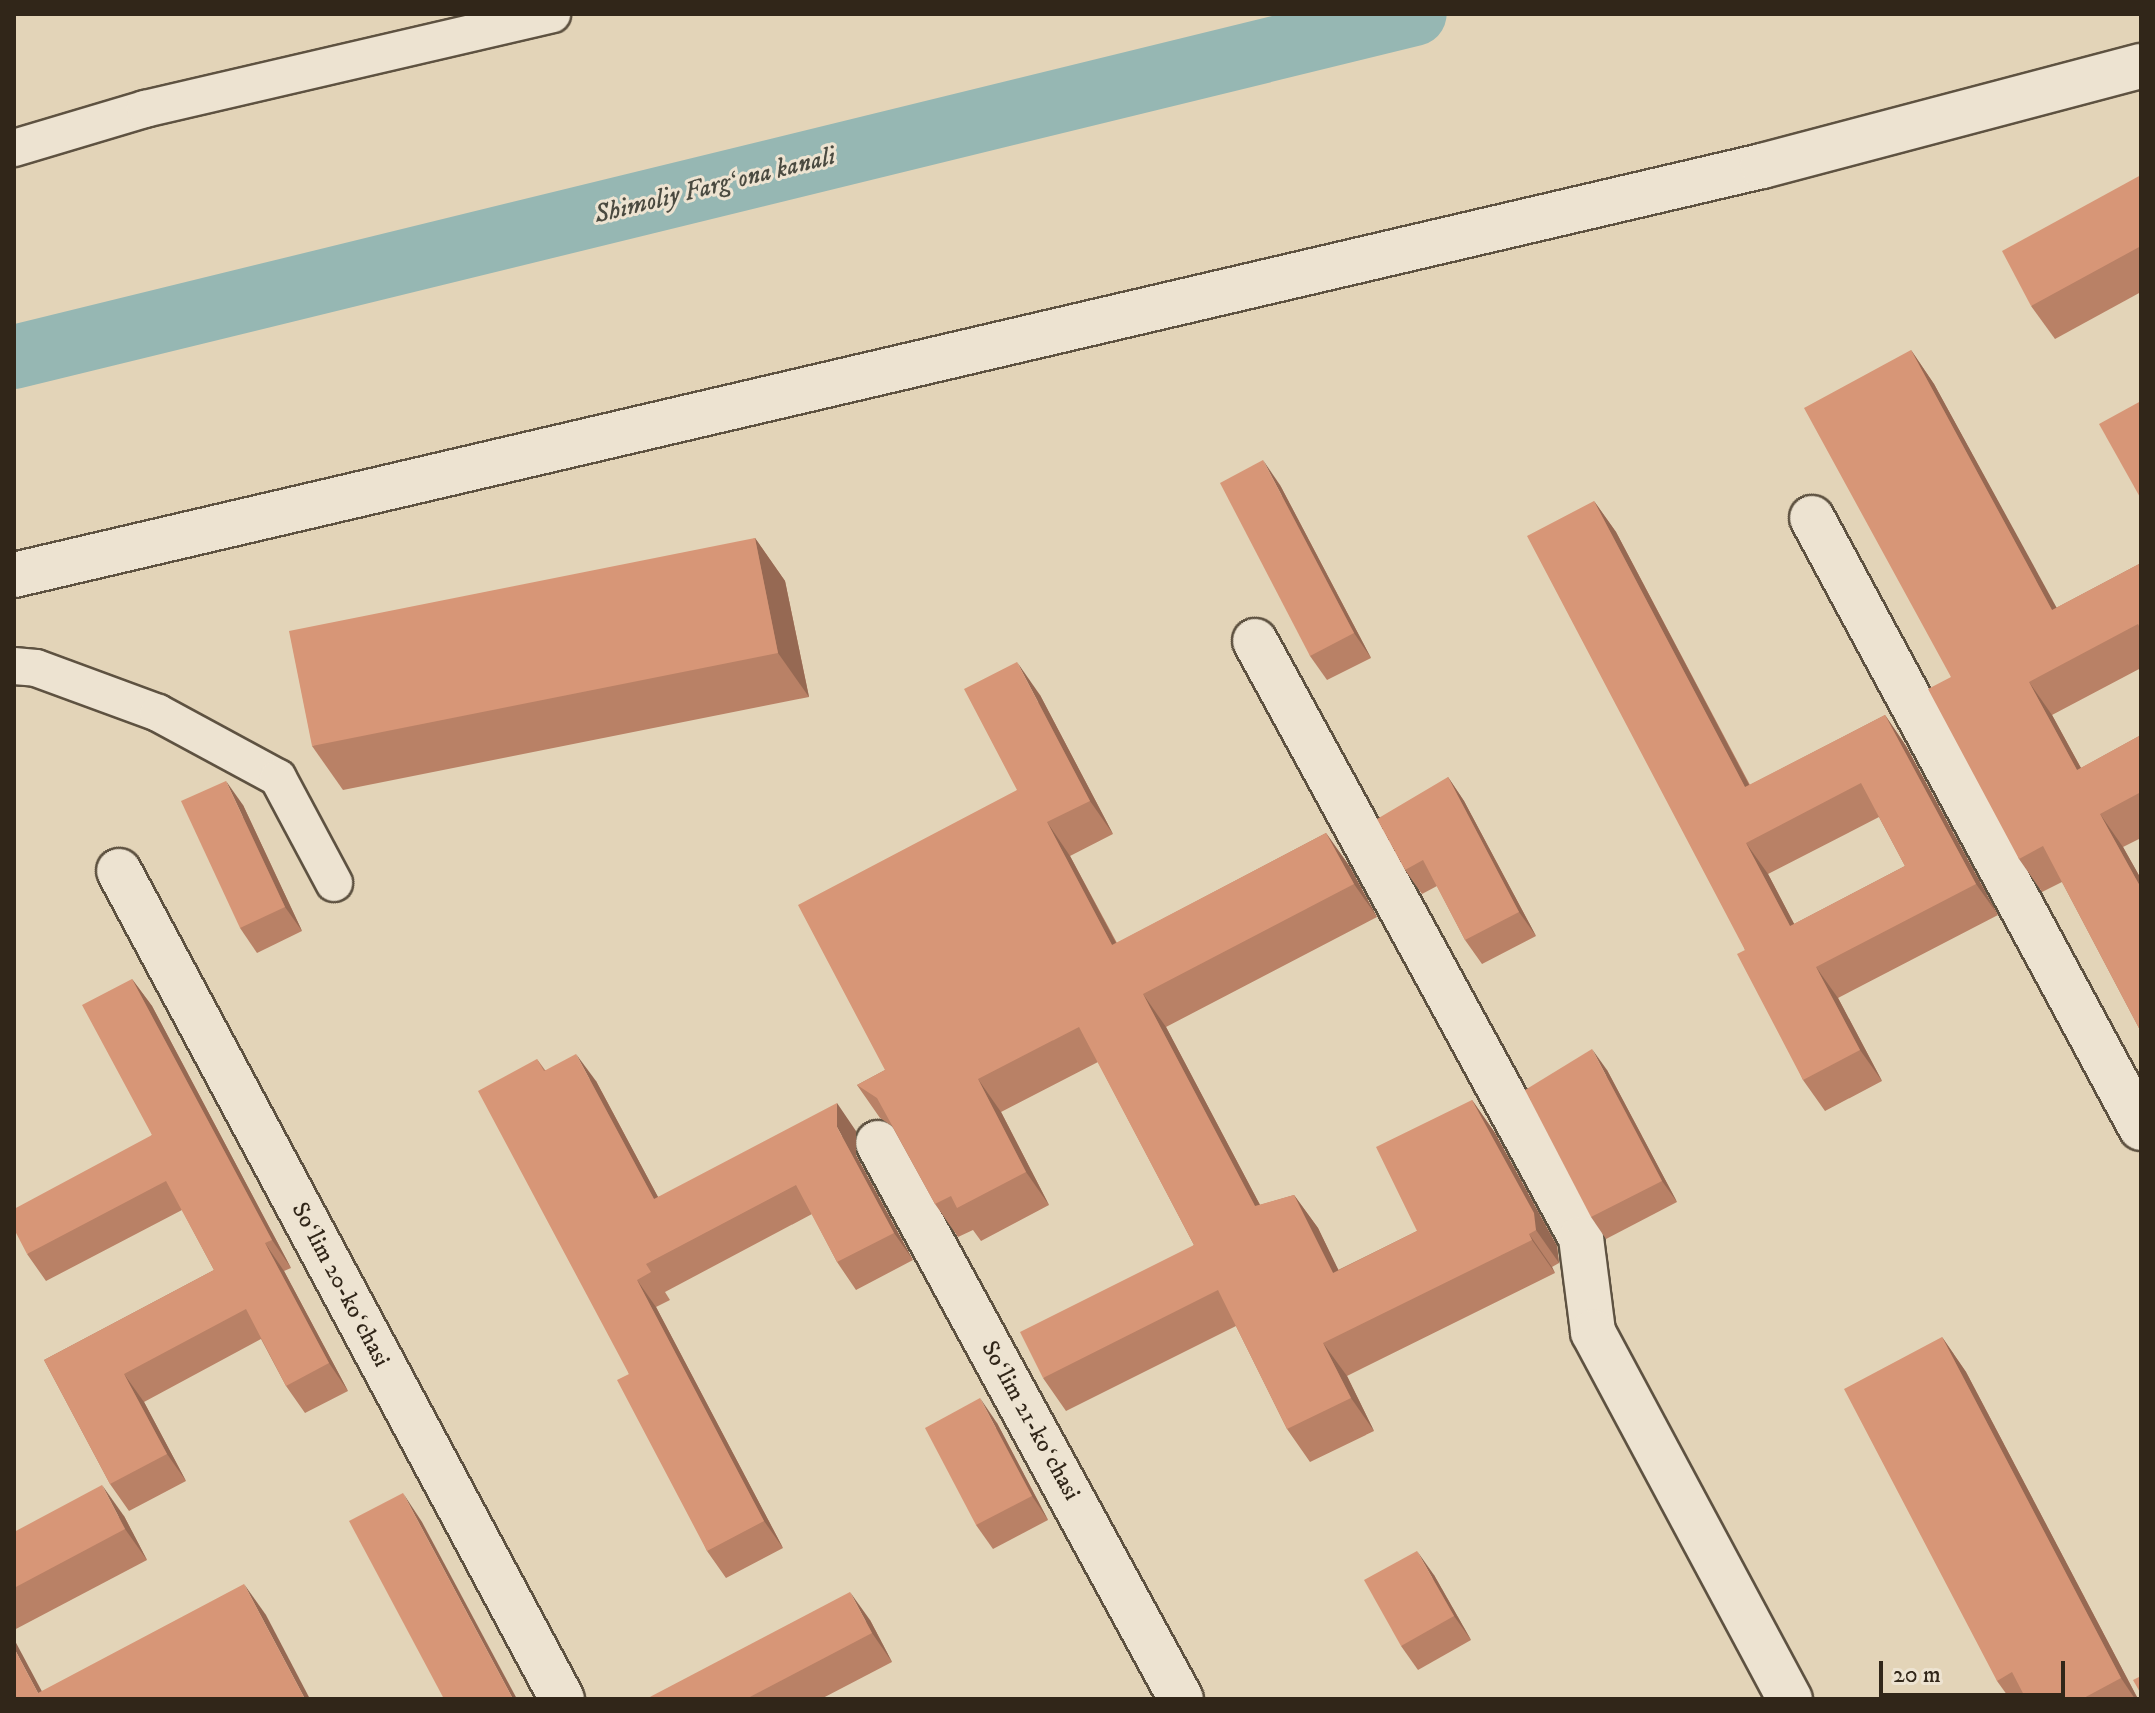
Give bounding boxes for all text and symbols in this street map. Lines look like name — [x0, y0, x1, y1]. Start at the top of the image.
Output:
water label: Shimoliy Fargʻona kanali — [591, 141, 839, 231]
street label: Soʻlim 20-koʻchasi — [285, 1198, 395, 1372]
street label: Soʻlim 21-koʻchasi — [974, 1336, 1086, 1506]
scale bar — [1883, 1645, 2069, 1695]
text: 20 m — [1893, 1660, 1941, 1690]

